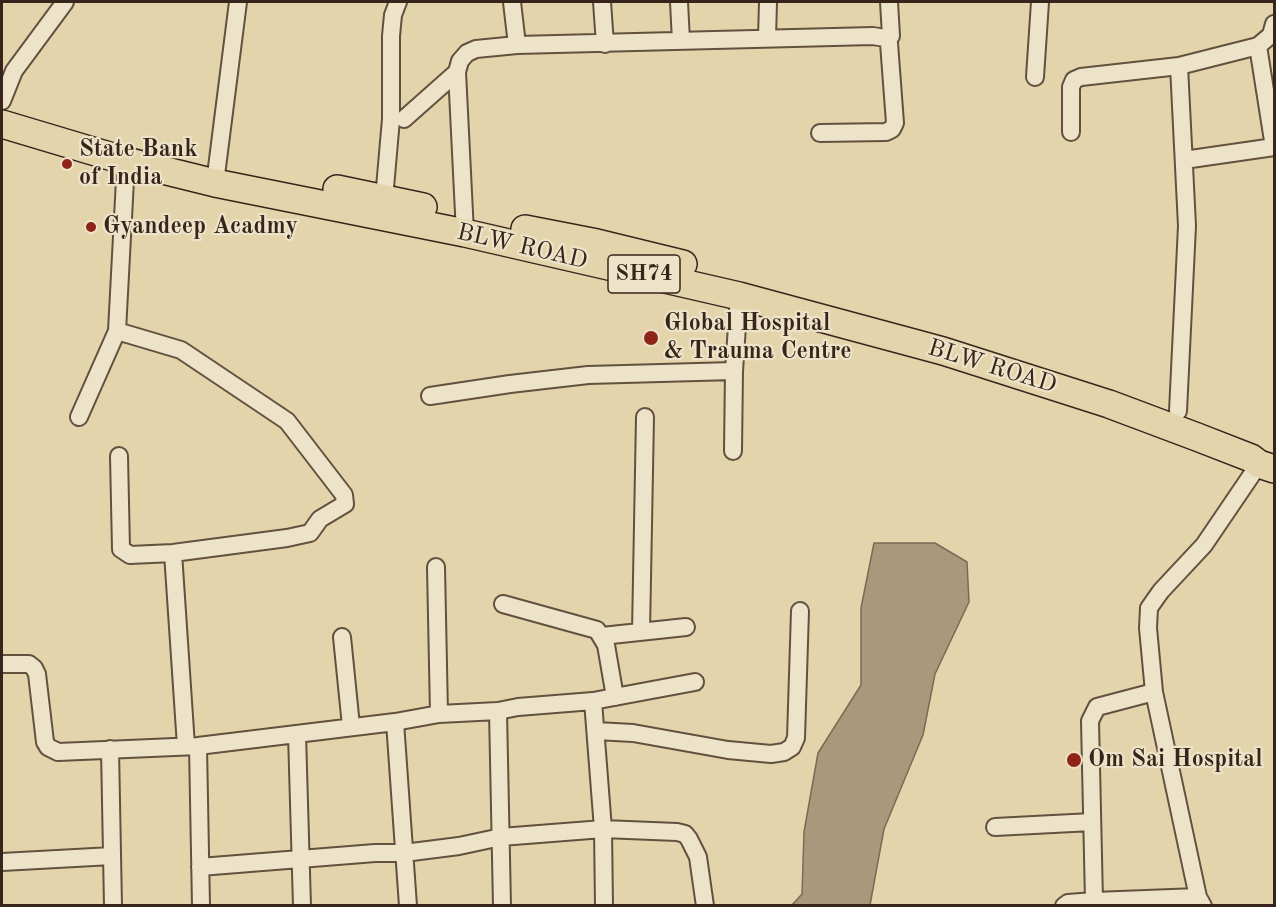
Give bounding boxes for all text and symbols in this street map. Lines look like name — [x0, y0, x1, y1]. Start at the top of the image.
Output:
place label: State Bank of India — [79, 136, 198, 192]
marker: State Bank of India — [60, 157, 74, 171]
place label: Gyandeep Acadmy — [103, 213, 298, 241]
street label: BLW ROAD — [454, 218, 590, 276]
marker: Gyandeep Acadmy — [84, 220, 98, 234]
road number: SH74 — [608, 255, 680, 293]
place label: Global Hospital & Trauma Centre — [664, 310, 852, 366]
marker: Global Hospital & Trauma Centre — [642, 329, 660, 347]
street label: BLW ROAD — [924, 334, 1060, 400]
place label: Om Sai Hospital — [1088, 746, 1263, 774]
marker: Om Sai Hospital — [1065, 751, 1083, 769]

